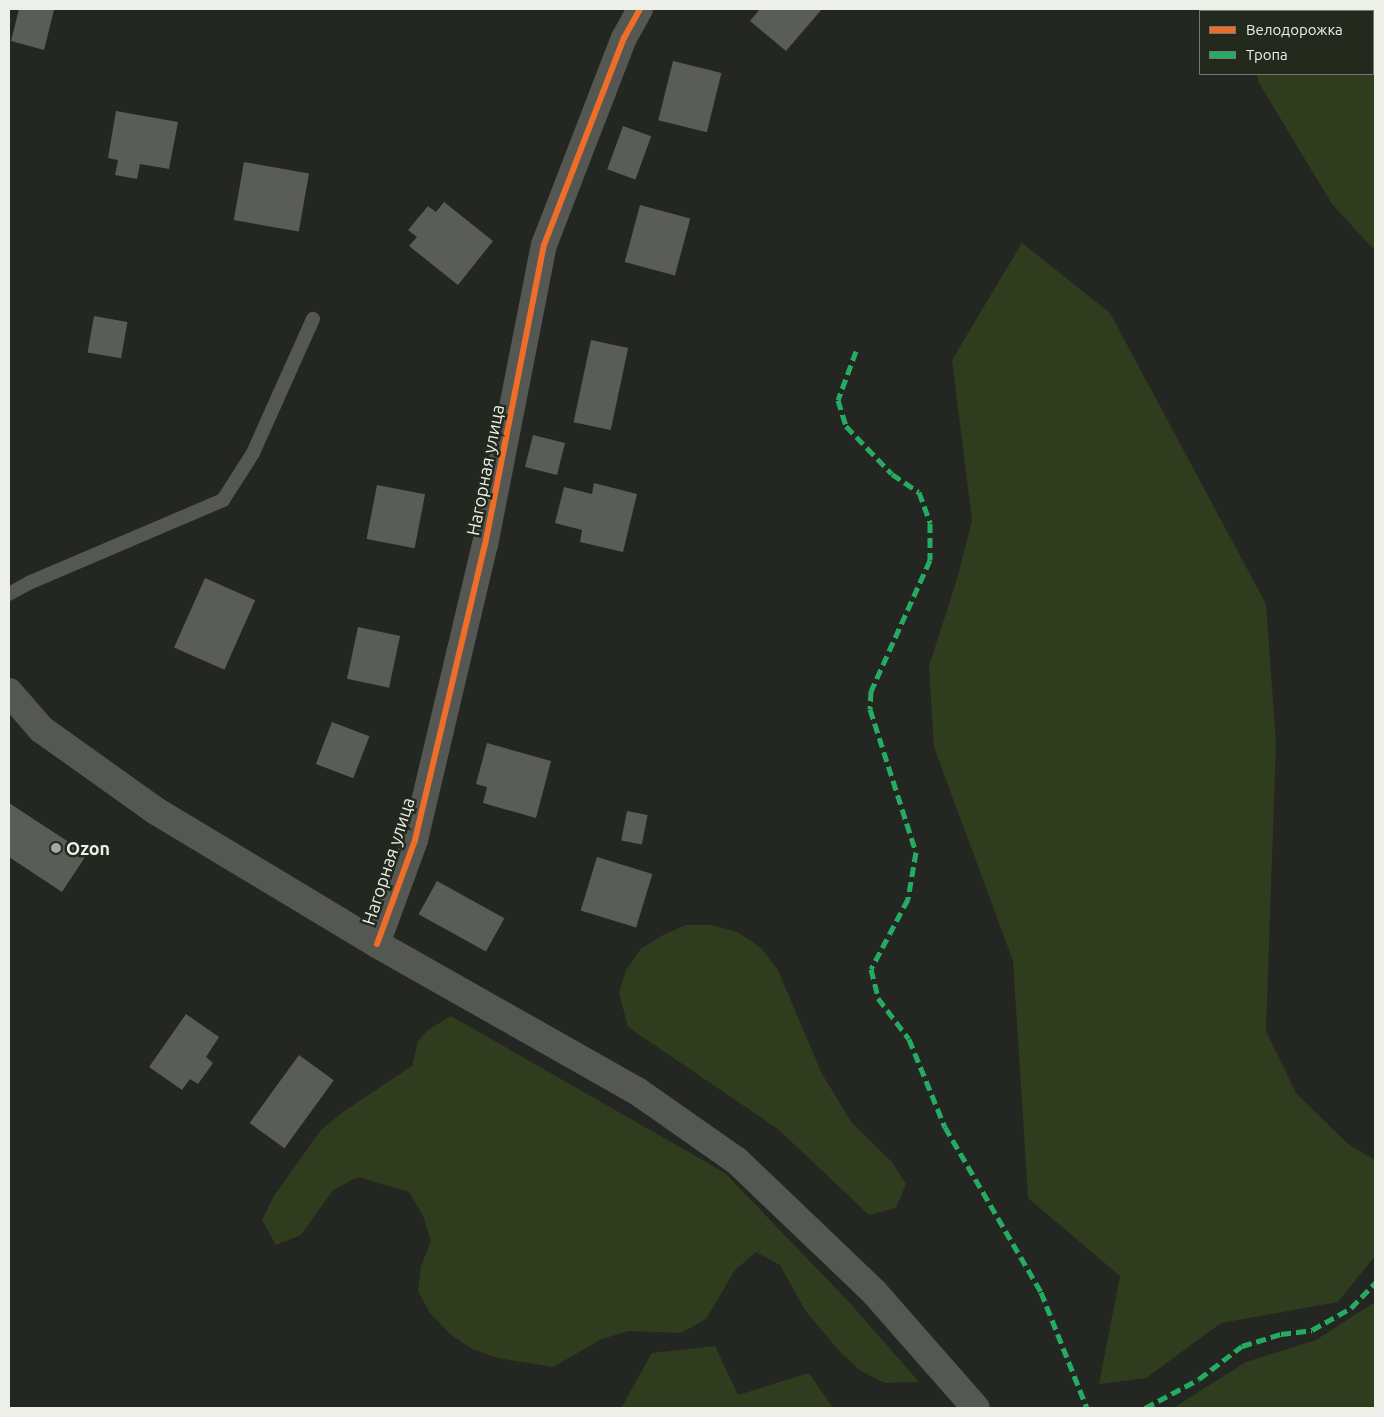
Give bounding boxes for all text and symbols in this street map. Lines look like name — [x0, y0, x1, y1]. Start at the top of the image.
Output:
legend — [1199, 10, 1374, 75]
text: Велодорожка — [1246, 21, 1343, 38]
text: Тропа — [1246, 46, 1288, 63]
street label: Нагорная улица — [462, 403, 508, 537]
street label: Нагорная улица — [357, 794, 419, 928]
place label: Ozon — [66, 837, 110, 859]
marker: Ozon — [50, 842, 62, 854]

